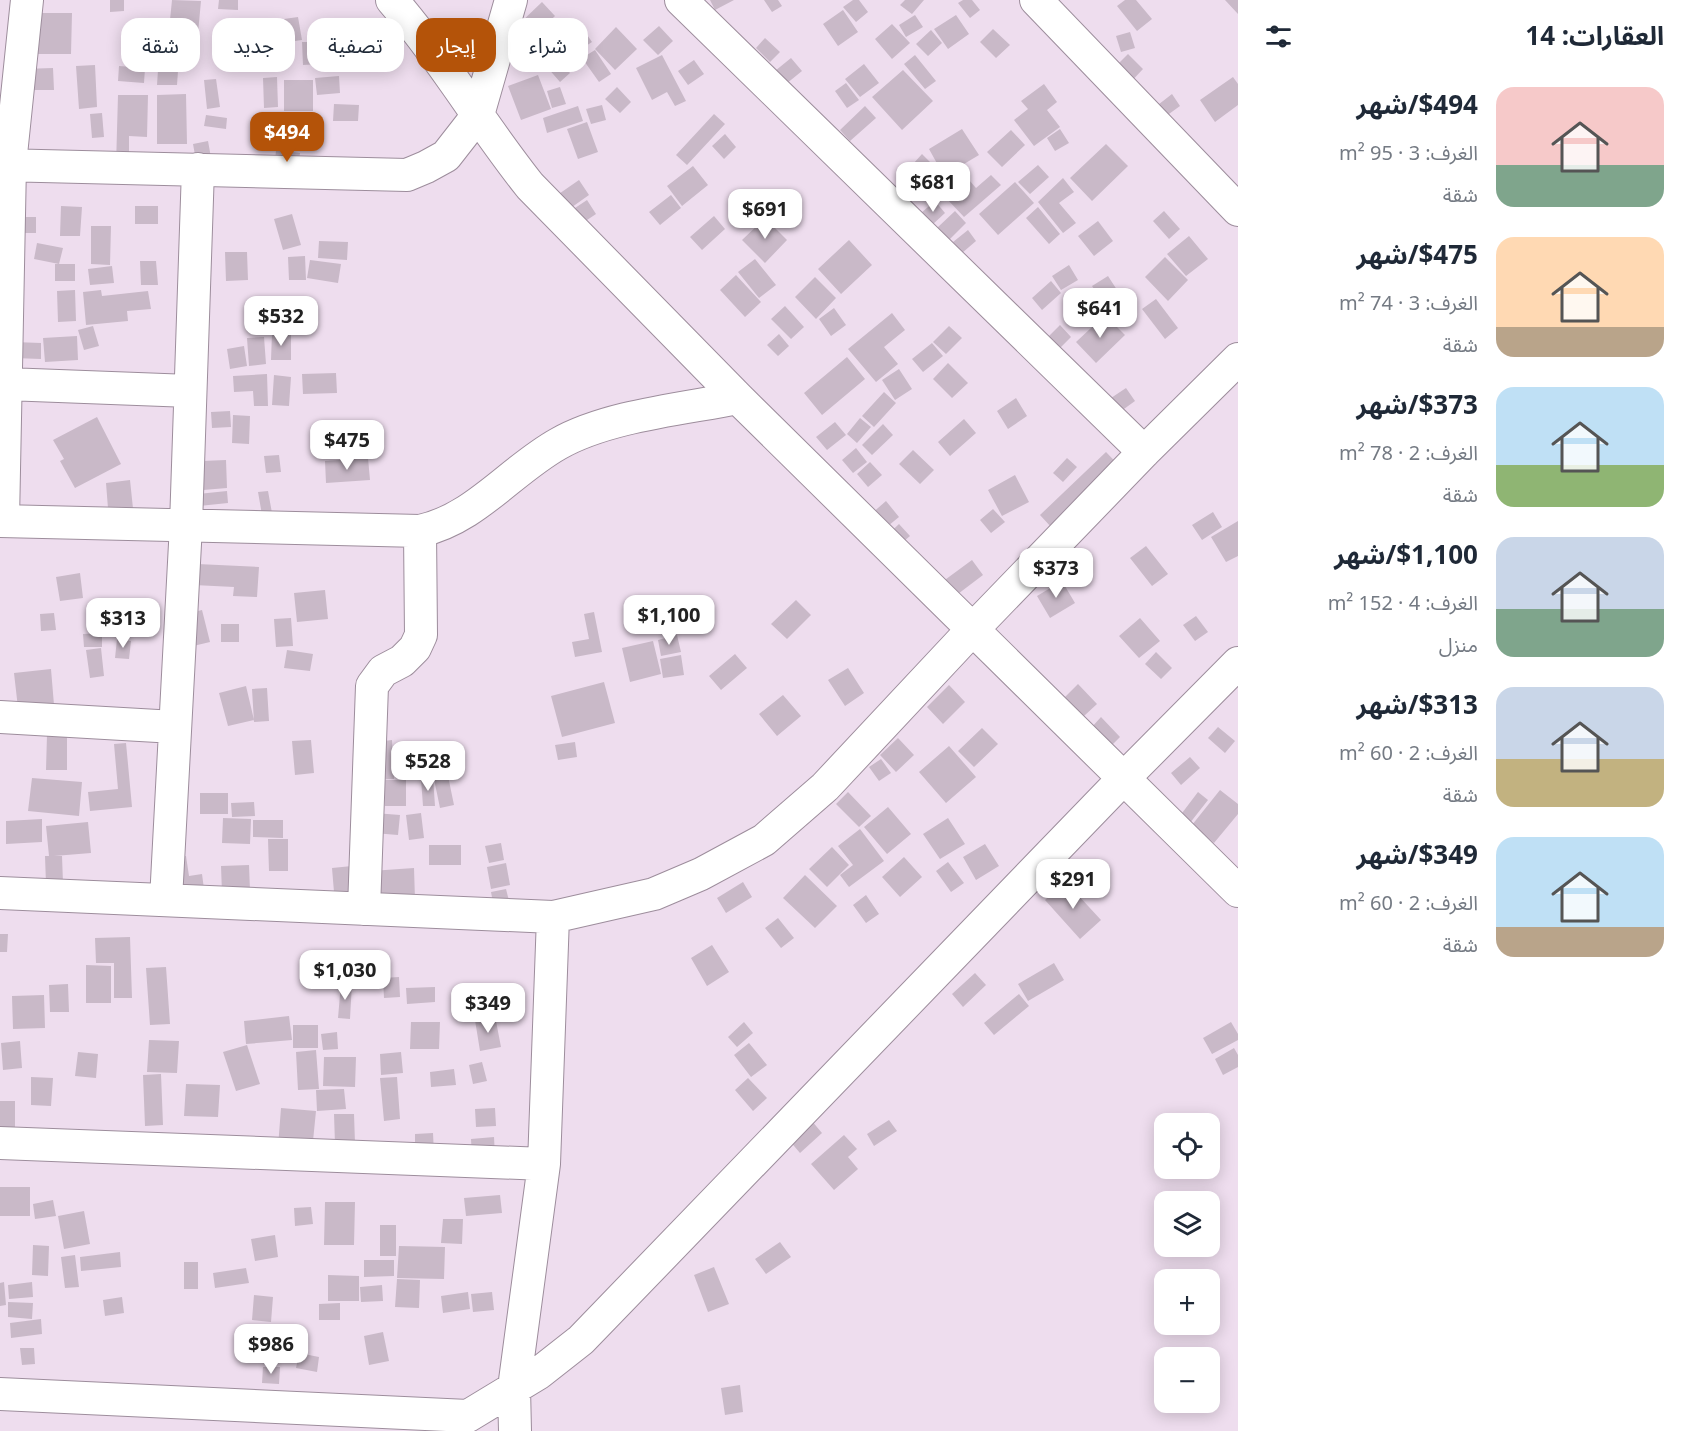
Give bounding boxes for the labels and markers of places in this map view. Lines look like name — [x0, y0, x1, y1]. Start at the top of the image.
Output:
pin: $494 — [251, 112, 323, 163]
pin: $681 — [897, 162, 969, 213]
pin: $691 — [729, 189, 801, 240]
pin: $641 — [1064, 288, 1136, 339]
pin: $532 — [245, 296, 317, 347]
pin: $475 — [311, 420, 383, 471]
pin: $373 — [1020, 548, 1092, 599]
pin: $1,100 — [620, 595, 718, 646]
pin: $313 — [87, 598, 159, 649]
pin: $528 — [392, 741, 464, 792]
pin: $291 — [1037, 859, 1109, 910]
pin: $1,030 — [296, 950, 394, 1001]
pin: $349 — [452, 983, 524, 1034]
pin: $986 — [235, 1324, 307, 1375]

